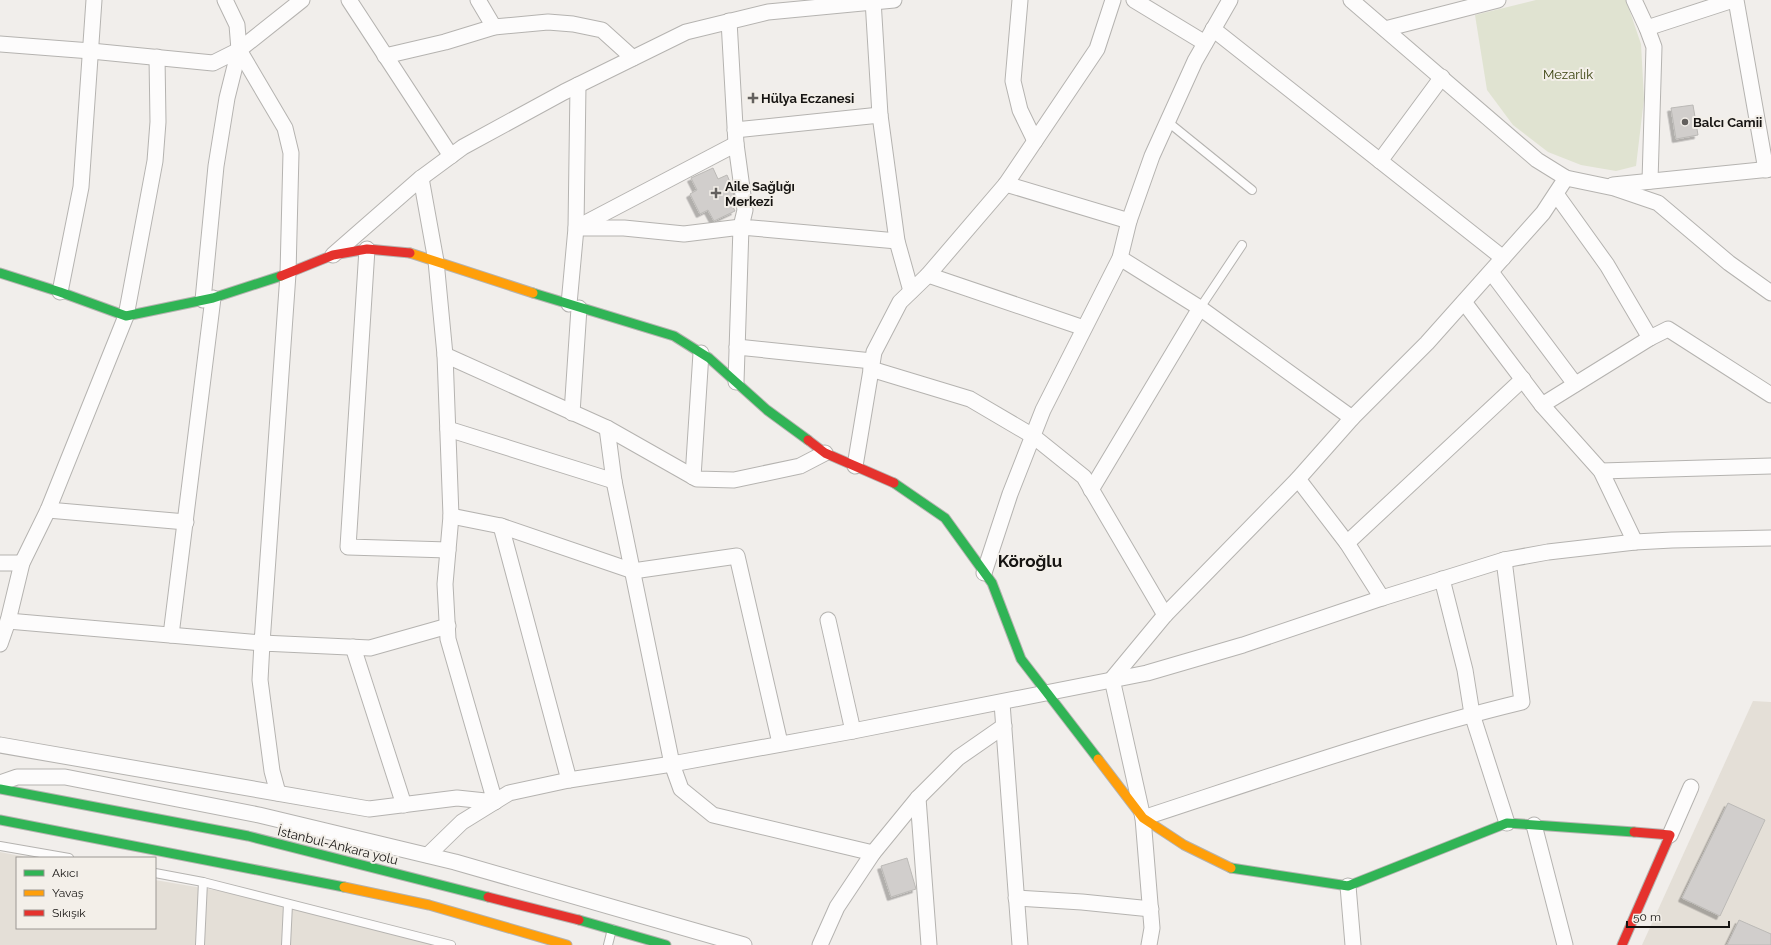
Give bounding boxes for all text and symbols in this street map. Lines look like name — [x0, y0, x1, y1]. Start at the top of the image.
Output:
park label: Mezarlık — [1543, 67, 1593, 82]
place label: Hülya Eczanesi — [761, 91, 854, 106]
marker: Hülya Eczanesi — [748, 93, 758, 103]
place label: Balcı Camii — [1693, 115, 1762, 130]
marker: Balcı Camii — [1680, 117, 1690, 127]
place label: Aile Sağlığı Merkezi — [725, 179, 795, 209]
marker: Aile Sağlığı Merkezi — [710, 187, 722, 199]
district label: Köroğlu — [998, 551, 1062, 571]
street label: İstanbul-Ankara yolu — [276, 822, 400, 868]
legend — [16, 857, 156, 929]
text: Akıcı — [52, 866, 78, 880]
text: Yavaş — [52, 886, 84, 900]
scale bar — [1627, 903, 1729, 929]
text: Sıkışık — [52, 906, 86, 920]
text: 50 m — [1633, 910, 1661, 924]

